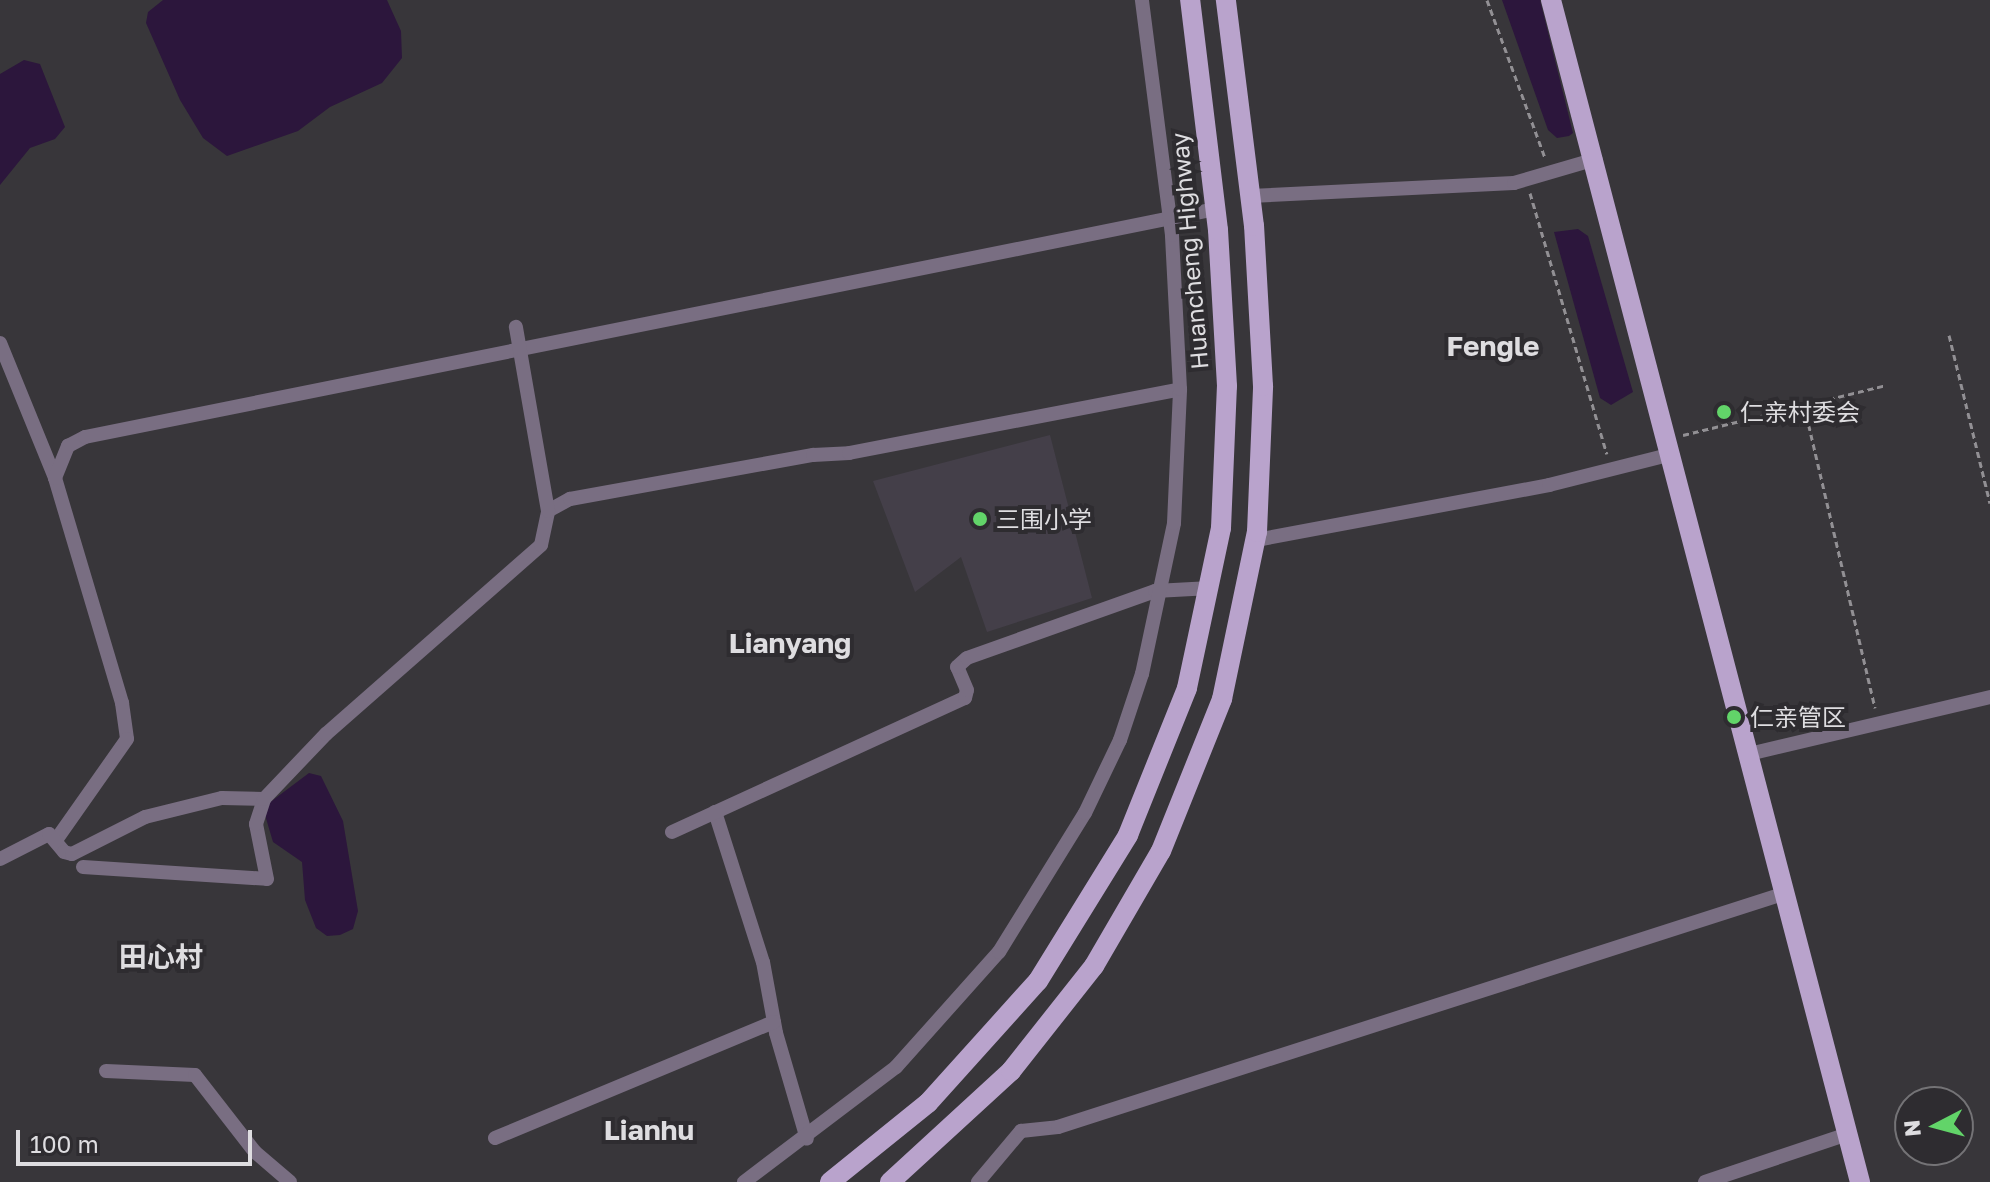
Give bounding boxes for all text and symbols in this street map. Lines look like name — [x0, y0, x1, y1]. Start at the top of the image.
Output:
street label: Huancheng Highway — [1164, 131, 1214, 371]
district label: Fengle — [1447, 329, 1539, 363]
place label: 仁亲村委会 — [1740, 398, 1860, 426]
marker: 仁亲村委会 — [1715, 403, 1733, 421]
place label: 三围小学 — [996, 505, 1092, 533]
marker: 三围小学 — [971, 510, 989, 528]
district label: Lianyang — [729, 626, 851, 660]
place label: 仁亲管区 — [1750, 703, 1846, 731]
marker: 仁亲管区 — [1725, 708, 1743, 726]
district label: 田心村 — [119, 940, 203, 974]
north arrow — [1894, 1086, 1974, 1166]
district label: Lianhu — [604, 1113, 694, 1147]
scale bar — [20, 1114, 256, 1164]
text: N — [1897, 1119, 1926, 1138]
text: 100 m — [30, 1129, 99, 1158]

